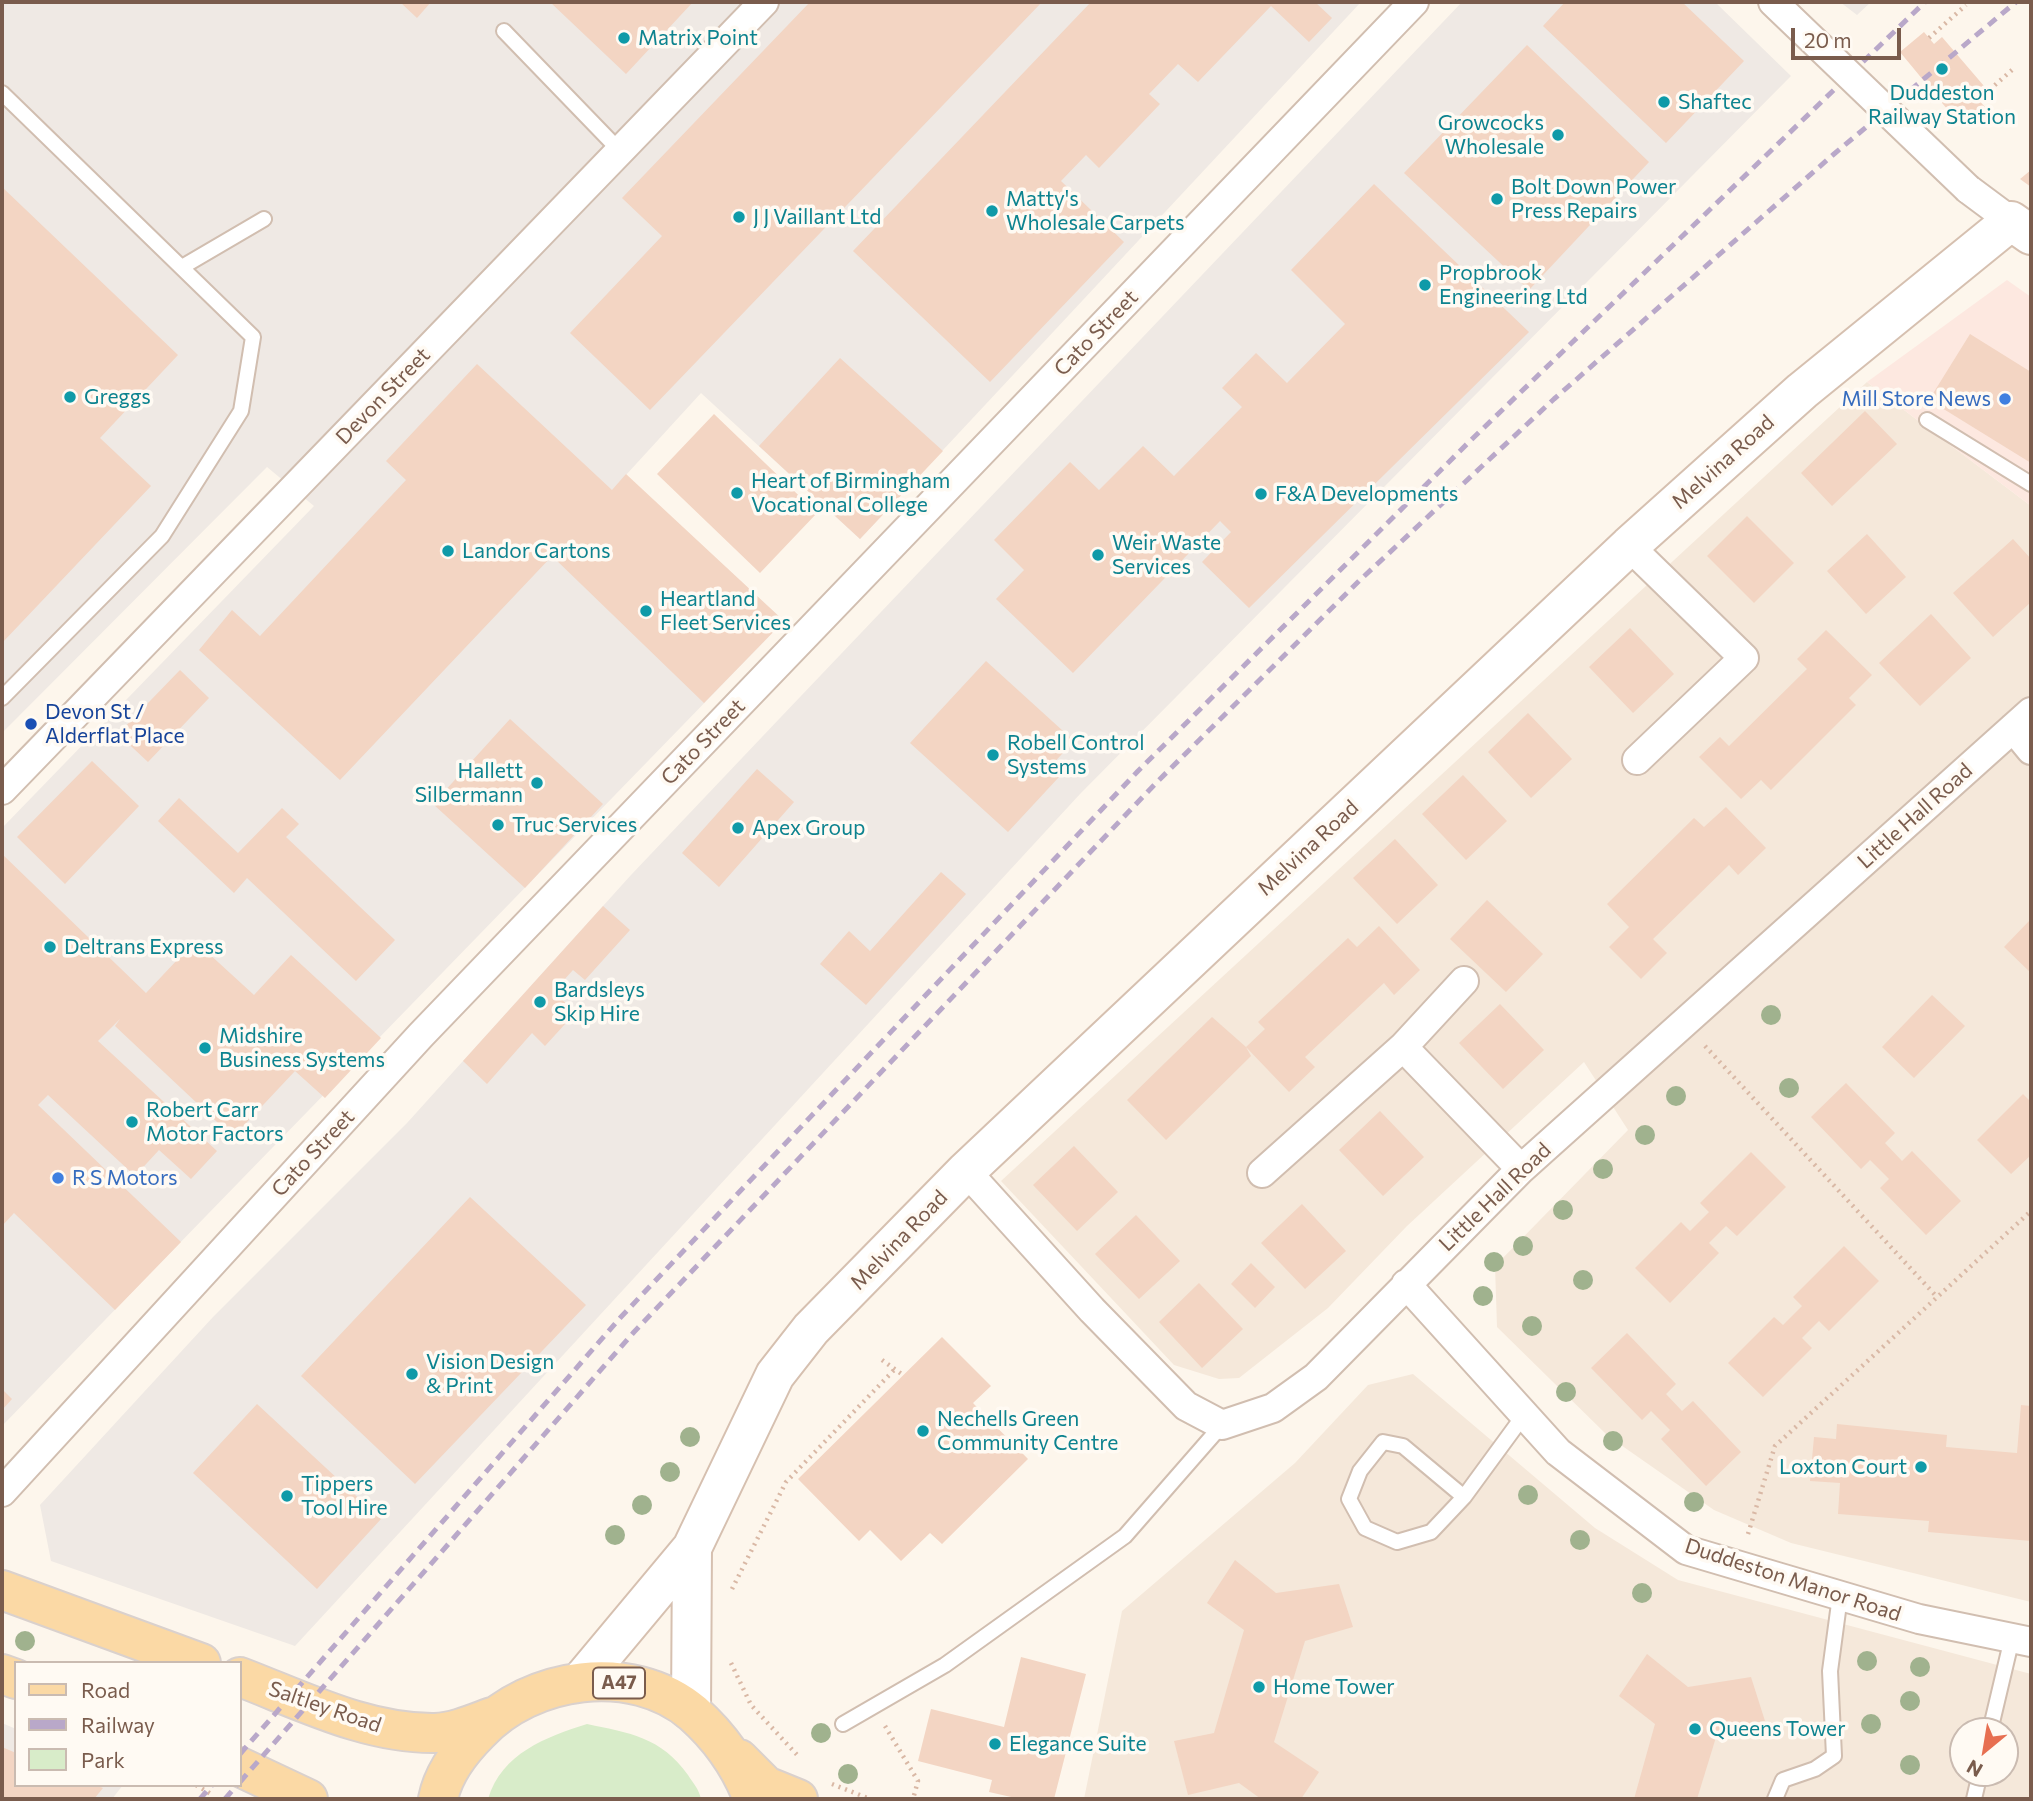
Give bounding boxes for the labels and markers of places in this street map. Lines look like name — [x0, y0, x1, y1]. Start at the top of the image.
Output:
place label: Matrix Point — [638, 25, 758, 51]
marker: Matrix Point — [616, 30, 632, 46]
marker: Duddeston Railway Station — [1934, 61, 1950, 77]
place label: Duddeston Railway Station — [1868, 80, 2016, 130]
place label: Shaftec — [1678, 89, 1752, 115]
marker: Shaftec — [1656, 94, 1672, 110]
place label: Growcocks Wholesale — [1438, 110, 1544, 160]
marker: Growcocks Wholesale — [1550, 127, 1566, 143]
place label: Bolt Down Power Press Repairs — [1511, 174, 1676, 224]
place label: Matty's Wholesale Carpets — [1006, 186, 1185, 236]
marker: Bolt Down Power Press Repairs — [1489, 191, 1505, 207]
marker: Matty's Wholesale Carpets — [984, 203, 1000, 219]
place label: J J Vaillant Ltd — [753, 204, 881, 230]
marker: J J Vaillant Ltd — [731, 209, 747, 225]
place label: Propbrook Engineering Ltd — [1439, 260, 1588, 310]
marker: Propbrook Engineering Ltd — [1417, 277, 1433, 293]
place label: Greggs — [84, 384, 151, 410]
place label: Mill Store News — [1842, 386, 1991, 412]
marker: Greggs — [62, 389, 78, 405]
marker: Mill Store News — [1997, 391, 2013, 407]
place label: Heart of Birmingham Vocational College — [751, 468, 950, 518]
place label: F&A Developments — [1275, 481, 1458, 507]
marker: Heart of Birmingham Vocational College — [729, 485, 745, 501]
marker: F&A Developments — [1253, 486, 1269, 502]
place label: Weir Waste Services — [1112, 530, 1221, 580]
place label: Landor Cartons — [462, 538, 610, 564]
marker: Landor Cartons — [440, 543, 456, 559]
marker: Weir Waste Services — [1090, 547, 1106, 563]
place label: Heartland Fleet Services — [660, 586, 791, 636]
marker: Heartland Fleet Services — [638, 603, 654, 619]
place label: Devon St / Alderflat Place — [45, 699, 185, 749]
marker: Devon St / Alderflat Place — [23, 716, 39, 732]
place label: Robell Control Systems — [1007, 730, 1145, 780]
marker: Robell Control Systems — [985, 747, 1001, 763]
place label: Hallett Silbermann — [415, 758, 523, 808]
marker: Hallett Silbermann — [529, 775, 545, 791]
place label: Truc Services — [512, 812, 637, 838]
place label: Apex Group — [752, 815, 865, 841]
marker: Truc Services — [490, 817, 506, 833]
marker: Apex Group — [730, 820, 746, 836]
place label: Deltrans Express — [64, 934, 224, 960]
marker: Deltrans Express — [42, 939, 58, 955]
place label: Bardsleys Skip Hire — [554, 977, 645, 1027]
marker: Bardsleys Skip Hire — [532, 994, 548, 1010]
place label: Midshire Business Systems — [219, 1023, 385, 1073]
marker: Midshire Business Systems — [197, 1040, 213, 1056]
place label: Robert Carr Motor Factors — [146, 1097, 283, 1147]
marker: Robert Carr Motor Factors — [124, 1114, 140, 1130]
place label: R S Motors — [72, 1165, 177, 1191]
marker: R S Motors — [50, 1170, 66, 1186]
place label: Vision Design & Print — [426, 1349, 554, 1399]
marker: Vision Design & Print — [404, 1366, 420, 1382]
place label: Nechells Green Community Centre — [937, 1406, 1118, 1456]
marker: Nechells Green Community Centre — [915, 1423, 931, 1439]
place label: Loxton Court — [1779, 1454, 1907, 1480]
marker: Loxton Court — [1913, 1459, 1929, 1475]
place label: Tippers Tool Hire — [301, 1471, 388, 1521]
marker: Tippers Tool Hire — [279, 1488, 295, 1504]
place label: Home Tower — [1273, 1674, 1395, 1700]
marker: Home Tower — [1251, 1679, 1267, 1695]
place label: Queens Tower — [1709, 1716, 1846, 1742]
marker: Queens Tower — [1687, 1721, 1703, 1737]
place label: Elegance Suite — [1009, 1731, 1147, 1757]
marker: Elegance Suite — [987, 1736, 1003, 1752]

